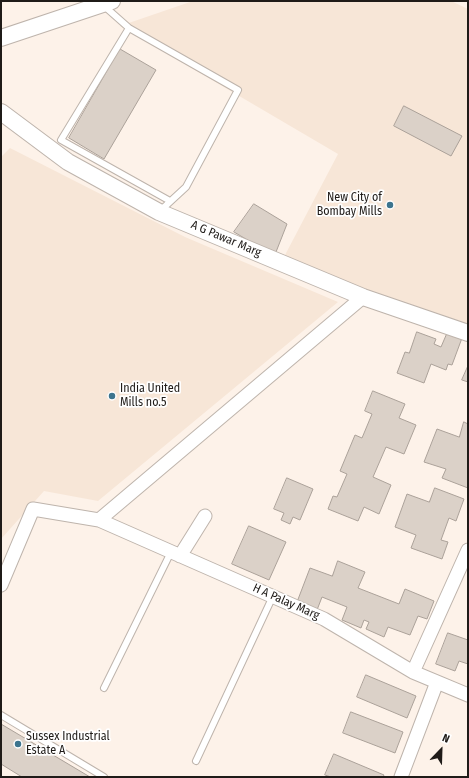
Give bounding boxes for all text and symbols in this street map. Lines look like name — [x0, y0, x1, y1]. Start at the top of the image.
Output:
place label: New City of Bombay Mills — [317, 191, 382, 219]
marker: New City of Bombay Mills — [385, 200, 395, 210]
street label: A G Pawar Marg — [189, 218, 263, 260]
place label: India United Mills no.5 — [120, 382, 180, 410]
marker: India United Mills no.5 — [107, 391, 117, 401]
street label: H A Palay Marg — [250, 581, 322, 623]
place label: Sussex Industrial Estate A — [26, 730, 110, 758]
north arrow — [421, 730, 461, 770]
text: N — [440, 731, 451, 746]
marker: Sussex Industrial Estate A — [13, 739, 23, 749]

